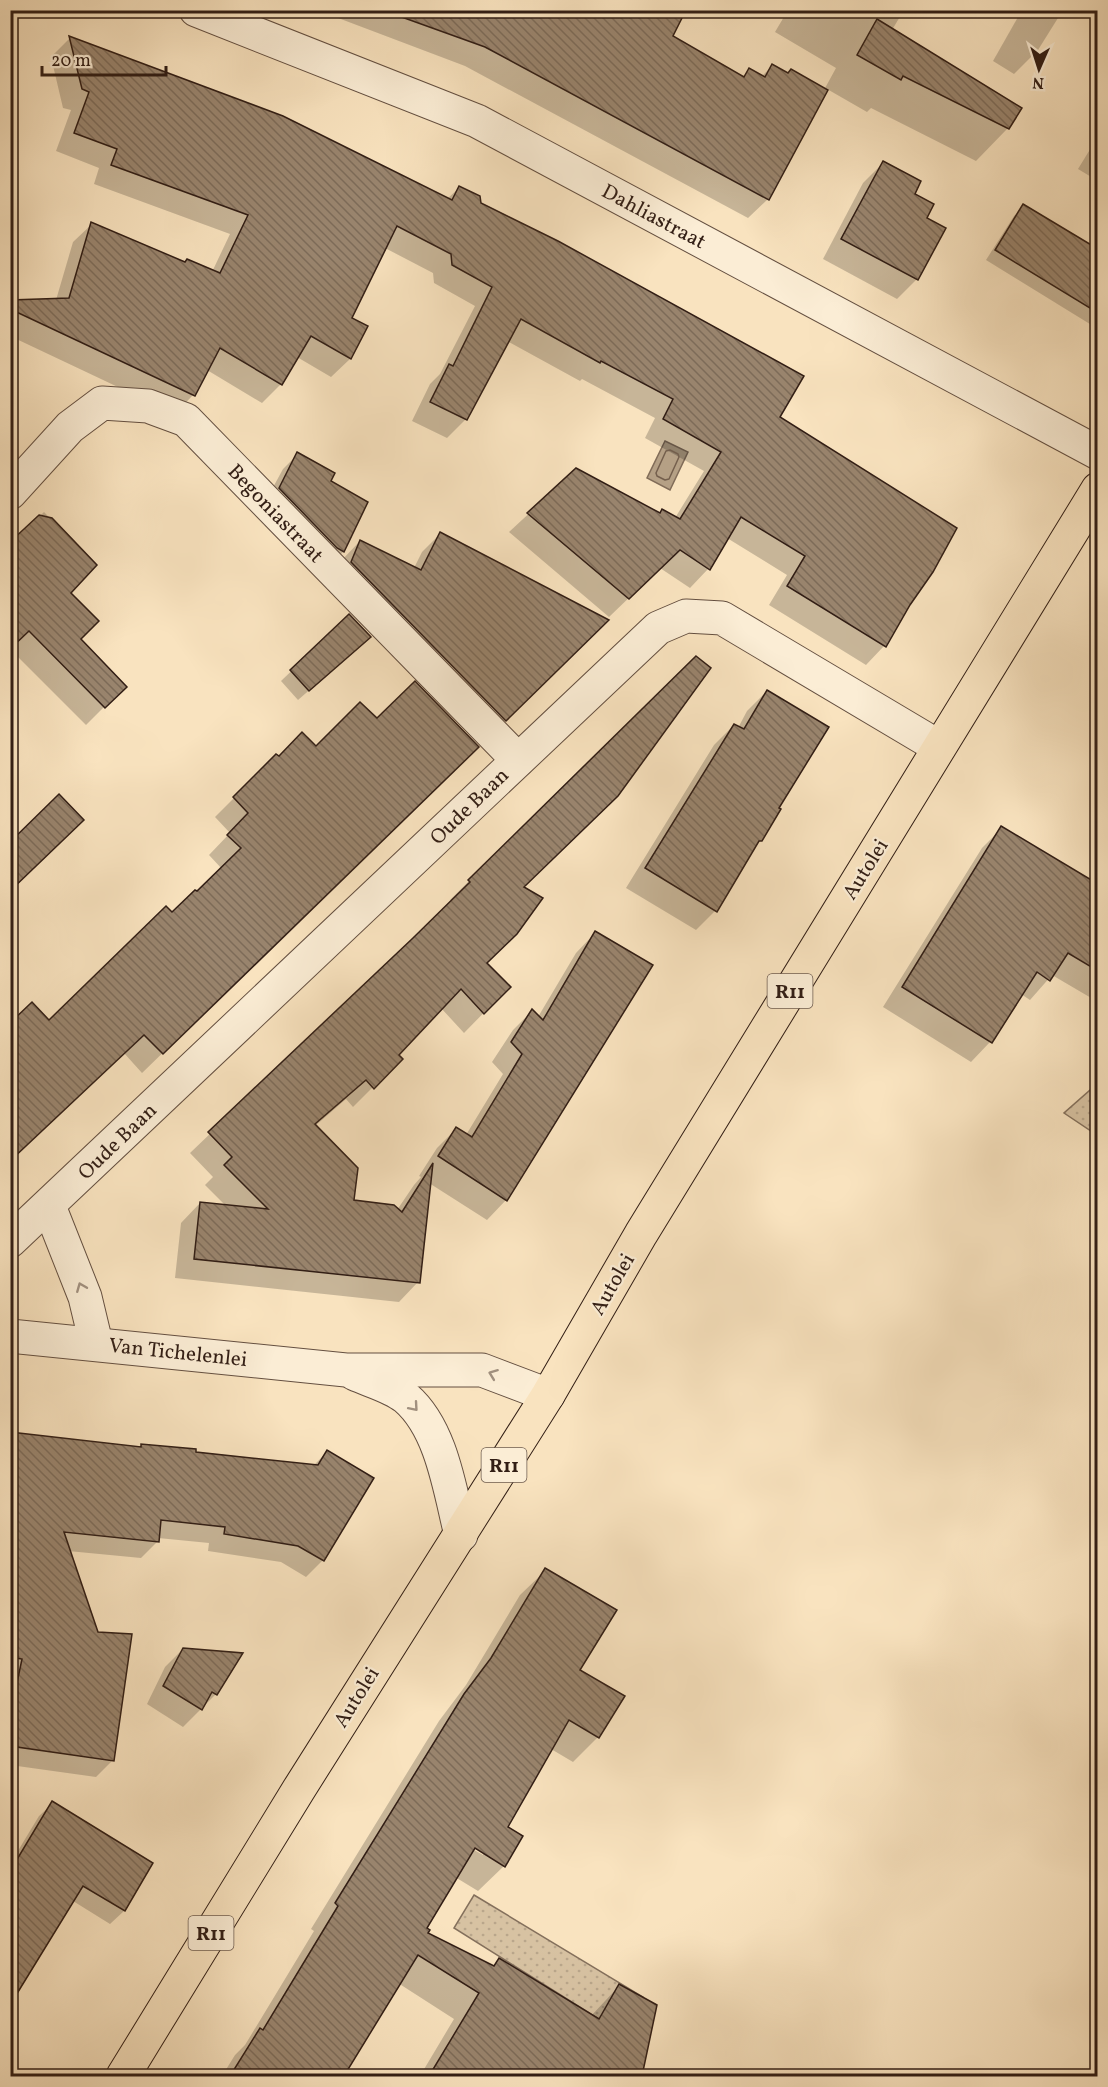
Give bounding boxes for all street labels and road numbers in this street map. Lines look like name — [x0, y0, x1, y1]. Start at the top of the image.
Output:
street label: Dahliastraat — [596, 178, 711, 257]
street label: Begoniastraat — [220, 458, 330, 570]
street label: Oude Baan — [424, 762, 516, 852]
street label: Autolei — [836, 834, 896, 906]
road number: R11 — [768, 974, 812, 1008]
street label: Oude Baan — [72, 1097, 164, 1187]
street label: Autolei — [584, 1249, 643, 1321]
street label: Van Tichelenlei — [107, 1332, 249, 1375]
road number: R11 — [482, 1448, 526, 1482]
street label: Autolei — [327, 1662, 387, 1734]
road number: R11 — [188, 1916, 234, 1950]

